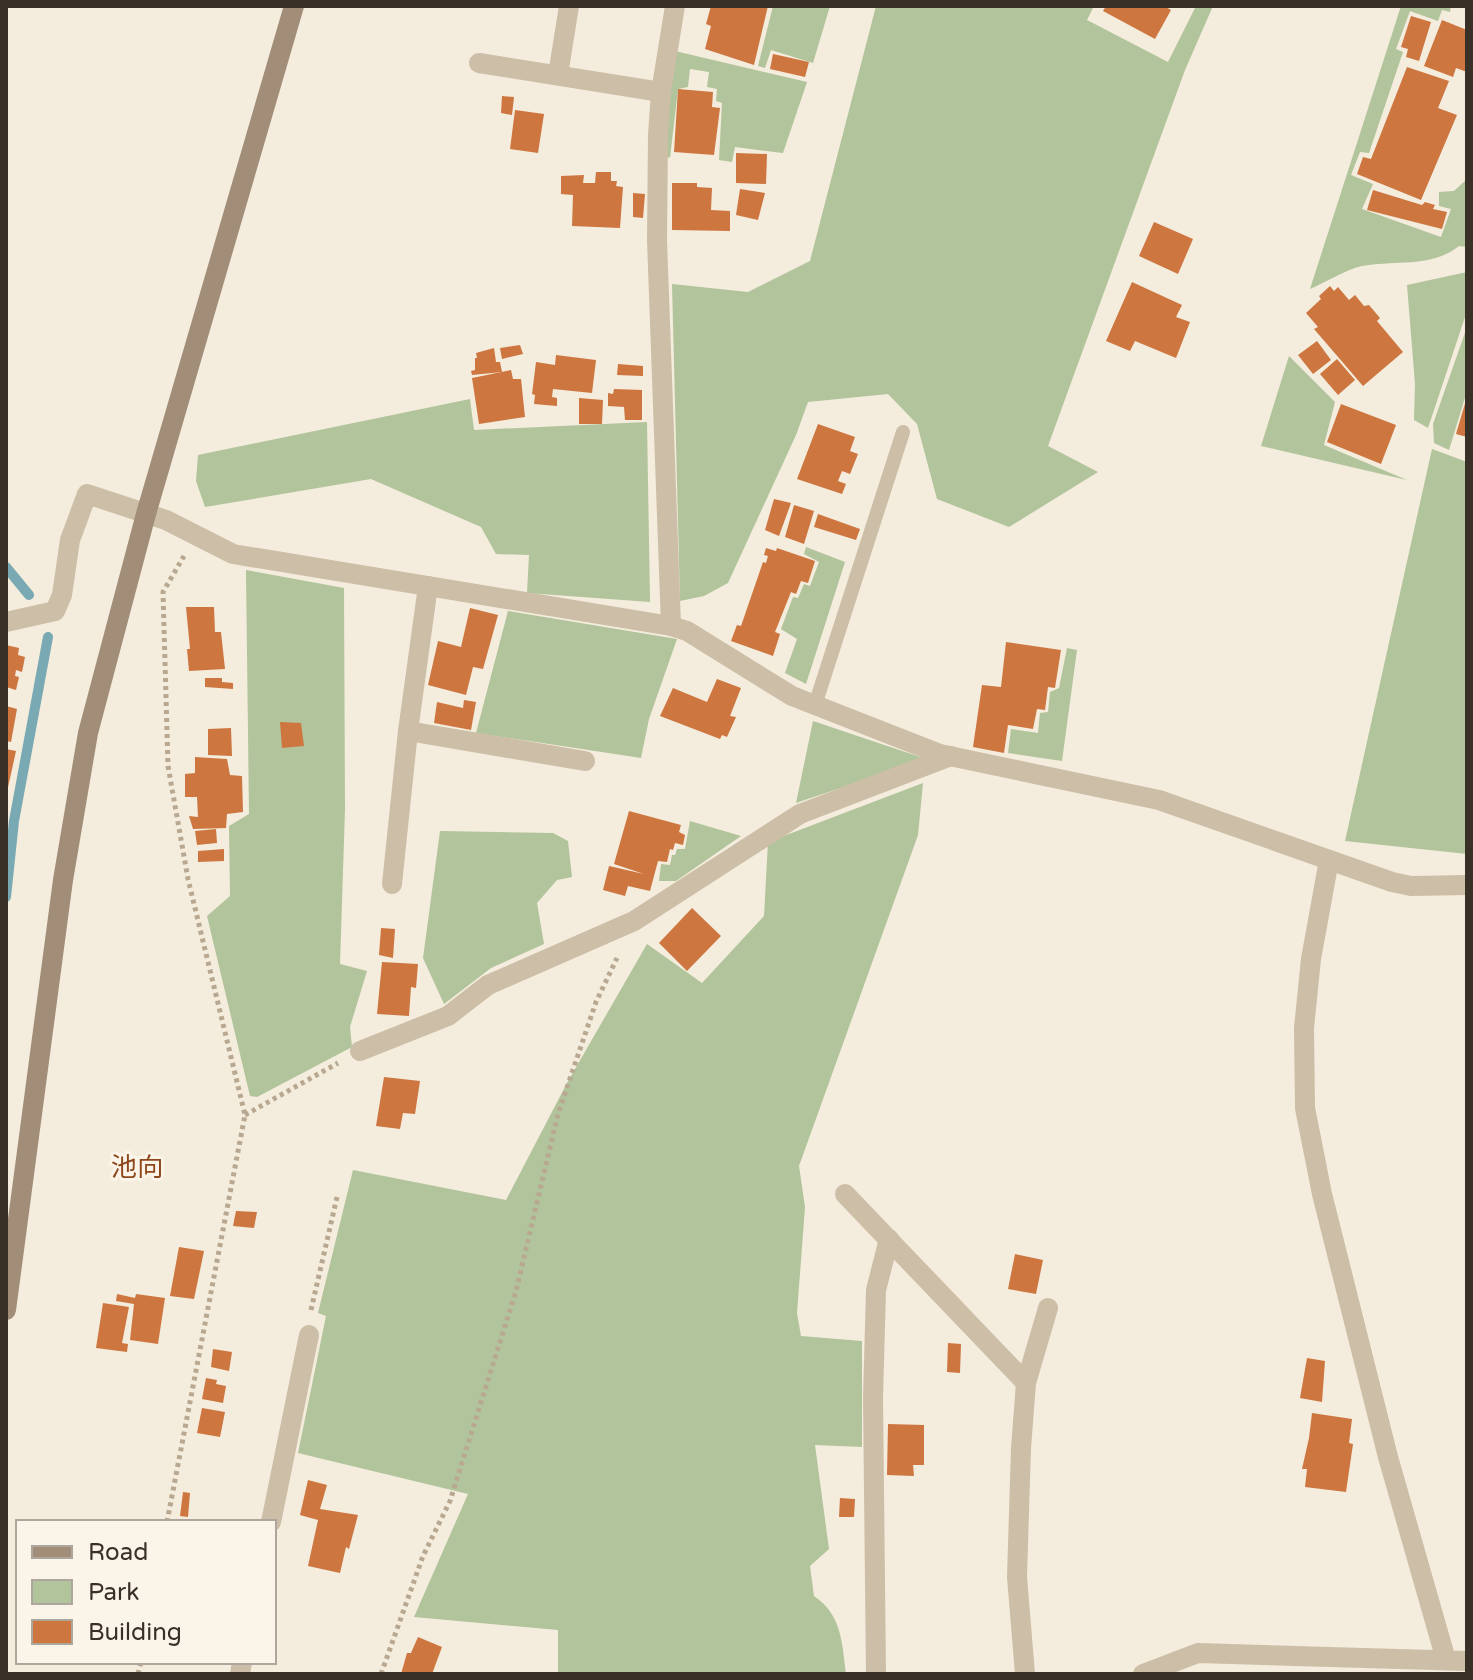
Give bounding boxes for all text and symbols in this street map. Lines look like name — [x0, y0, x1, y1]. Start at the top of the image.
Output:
district label: 池向 — [111, 1152, 163, 1183]
legend — [16, 1520, 276, 1664]
text: Road — [88, 1538, 148, 1567]
text: Park — [88, 1578, 139, 1607]
text: Building — [88, 1618, 182, 1647]

